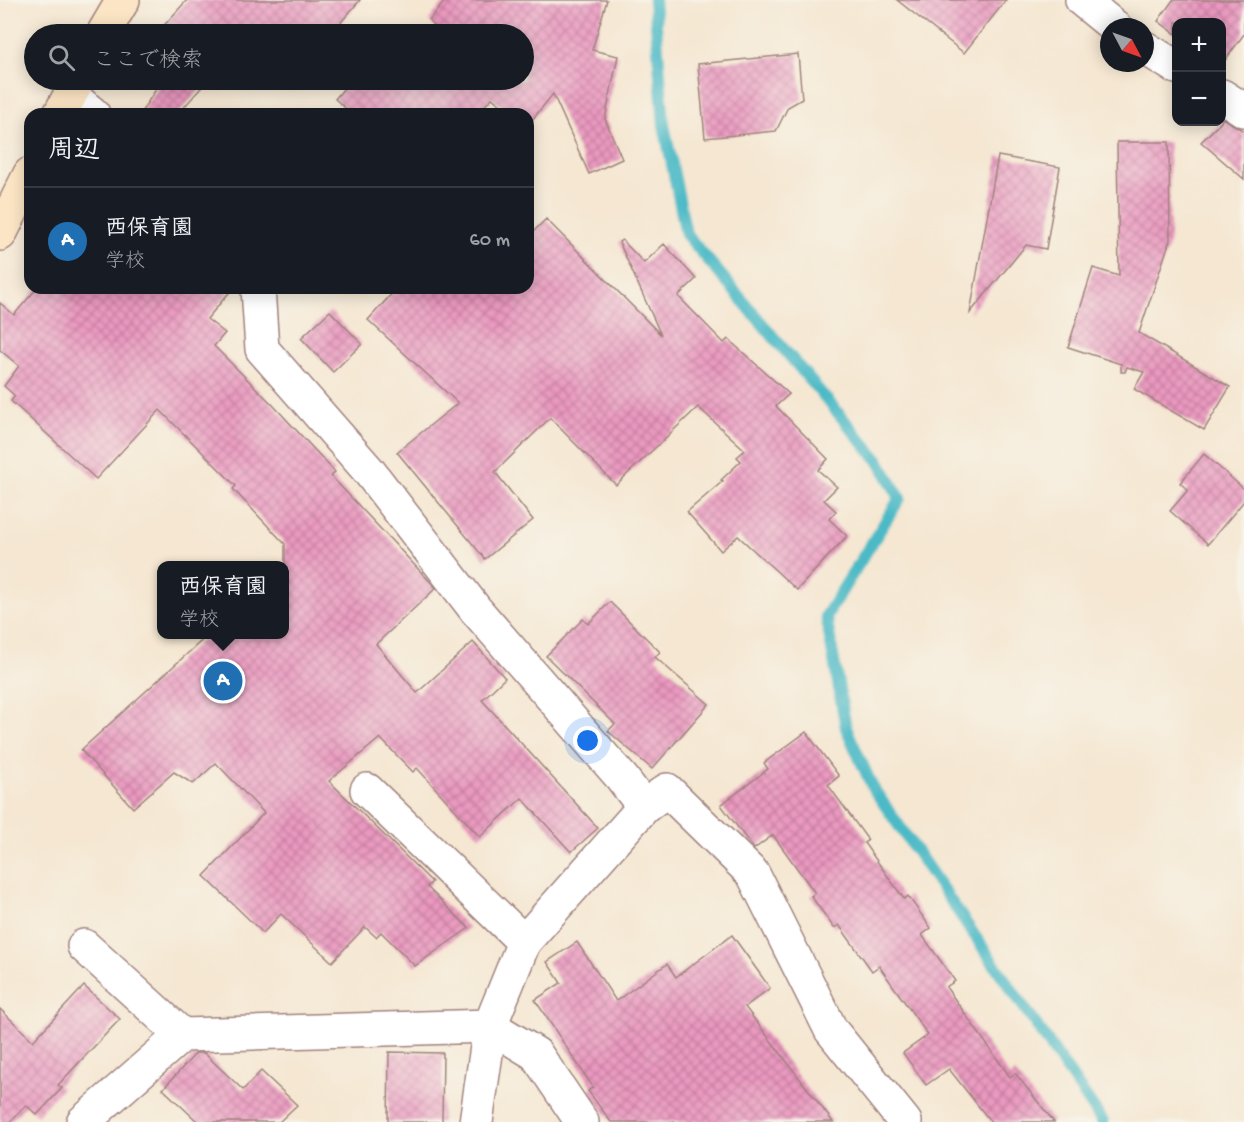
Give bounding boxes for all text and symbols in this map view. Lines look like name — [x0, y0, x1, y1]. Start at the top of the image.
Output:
north arrow — [1100, 18, 1154, 72]
map controls — [1172, 18, 1226, 126]
button: + — [1172, 18, 1226, 72]
search box — [24, 24, 534, 90]
icon: search — [45, 41, 78, 74]
text: ここで検索 — [93, 49, 203, 75]
button: − — [1172, 72, 1226, 126]
text: 周辺 — [48, 137, 100, 168]
text: 西保育園 — [105, 217, 193, 243]
text: A — [62, 230, 73, 253]
text: 60 m — [470, 230, 510, 253]
text: 学校 — [105, 251, 145, 274]
popup — [157, 561, 289, 639]
text: 西保育園 — [179, 576, 267, 602]
text: 学校 — [179, 610, 219, 633]
pin: A — [204, 658, 242, 704]
your location — [573, 726, 602, 755]

